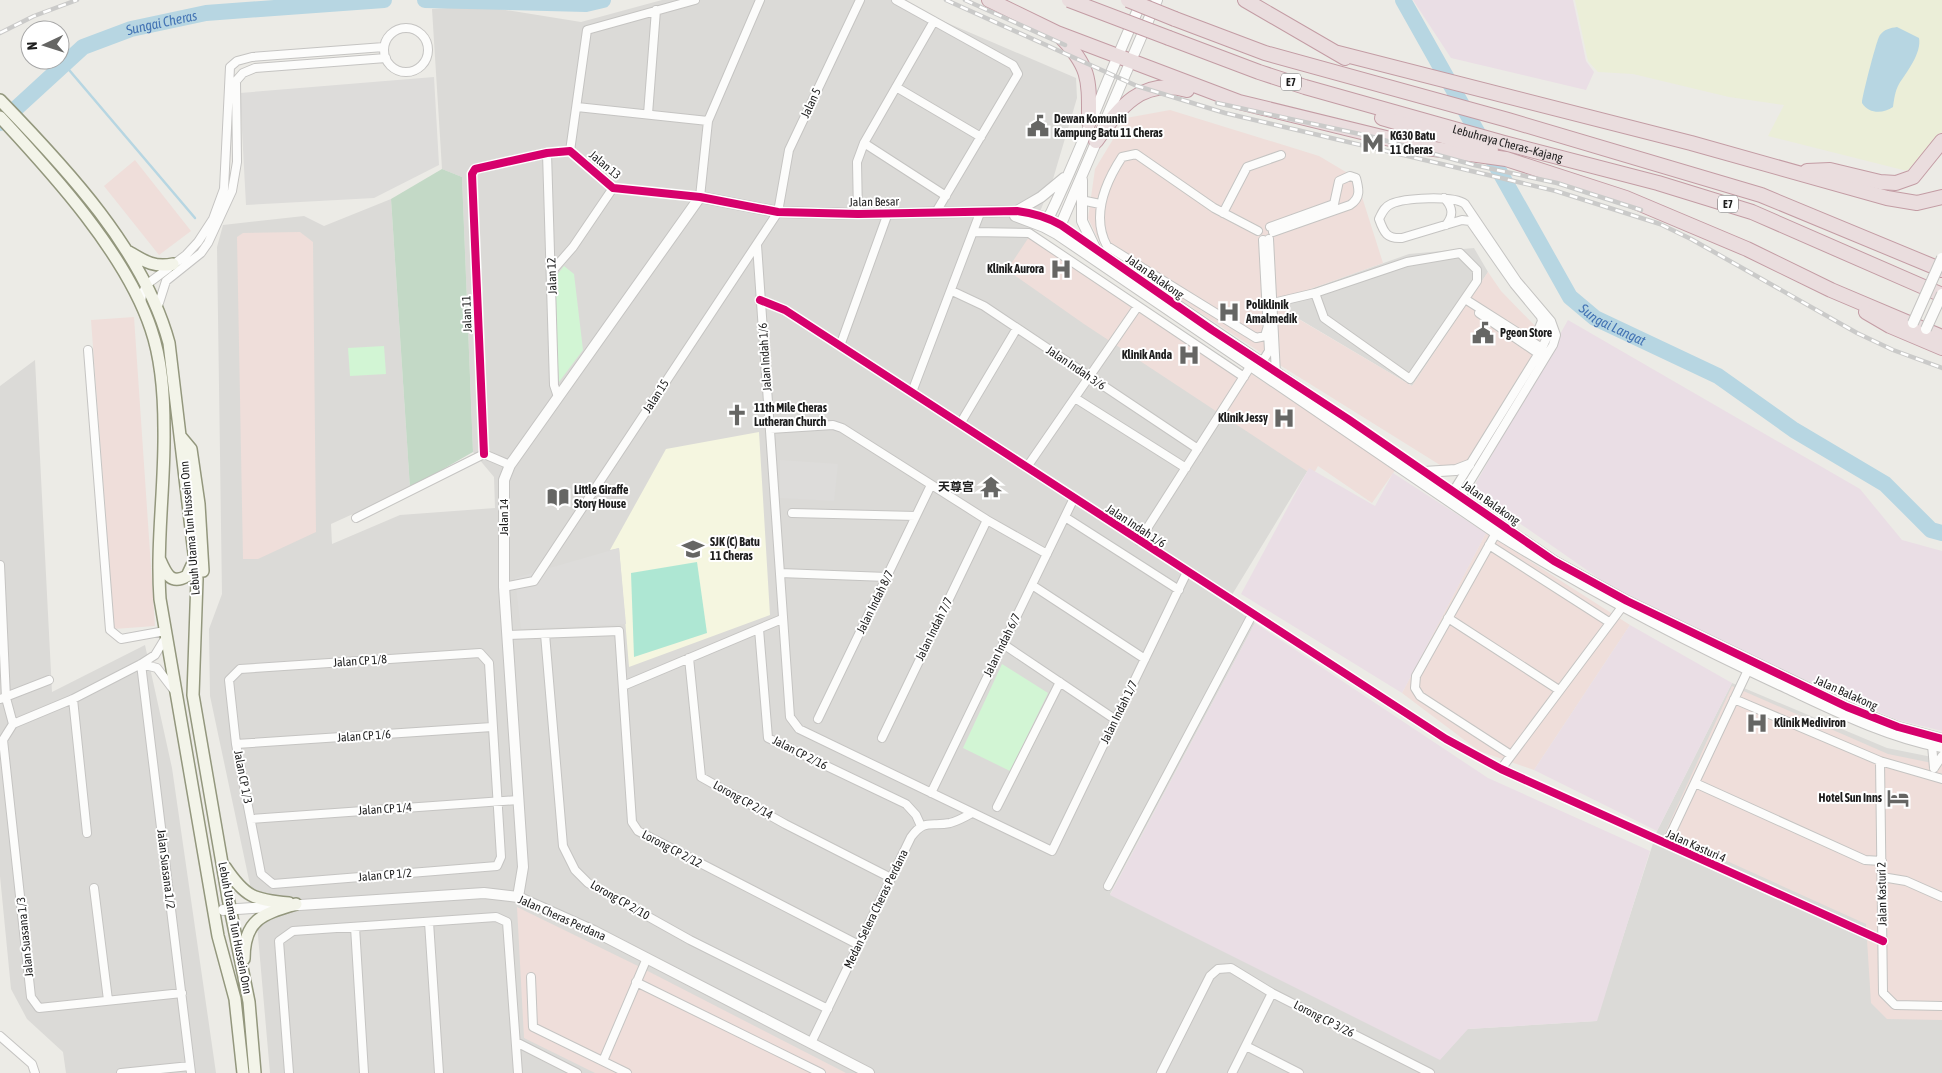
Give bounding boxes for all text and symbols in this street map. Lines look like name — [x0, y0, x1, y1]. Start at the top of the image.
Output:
water label: Sungai Cheras — [123, 7, 198, 39]
north arrow — [20, 20, 70, 70]
text: N — [24, 41, 40, 51]
road number: E7 — [1281, 74, 1301, 90]
street label: Jalan 5 — [798, 86, 824, 120]
place label: Dewan Komuniti Kampung Batu 11 Cheras — [1054, 112, 1164, 140]
public building icon: Dewan Komuniti Kampung Batu 11 Cheras — [1025, 113, 1051, 139]
street label: Lebuhraya Cheras–Kajang — [1451, 122, 1565, 165]
place label: KG30 Batu 11 Cheras — [1390, 129, 1436, 157]
metro station icon: KG30 Batu 11 Cheras — [1360, 130, 1386, 156]
street label: Jalan 13 — [586, 148, 624, 182]
street label: Jalan Besar — [849, 195, 900, 209]
road number: E7 — [1718, 195, 1738, 212]
street label: Jalan Balakong — [1123, 252, 1187, 303]
hospital icon: Klinik Aurora — [1048, 256, 1074, 282]
street label: Jalan 12 — [544, 257, 560, 295]
place label: Klinik Aurora — [987, 262, 1044, 276]
street label: Jalan 11 — [459, 295, 475, 333]
place label: Poliklinik Amalmedik — [1245, 298, 1298, 326]
hospital icon: Poliklinik Amalmedik — [1216, 299, 1242, 325]
water label: Sungai Langat — [1575, 300, 1648, 349]
public building icon: Pgeon Store — [1470, 320, 1496, 346]
street label: Jalan Indah 1/6 — [756, 322, 774, 392]
place label: Pgeon Store — [1500, 326, 1553, 340]
hospital icon: Klinik Anda — [1176, 342, 1202, 368]
street label: Jalan Indah 3/6 — [1044, 343, 1109, 393]
place label: Klinik Anda — [1122, 348, 1172, 362]
street label: Jalan 15 — [640, 377, 672, 415]
place label: 11th Mile Cheras Lutheran Church — [754, 401, 828, 429]
church icon: 11th Mile Cheras Lutheran Church — [724, 402, 750, 428]
hospital icon: Klinik Jessy — [1271, 405, 1297, 431]
place label: Klinik Jessy — [1218, 411, 1268, 425]
street label: Lebuh Utama Tun Hussein Onn — [177, 460, 203, 596]
temple icon: 天尊宫 — [978, 474, 1004, 500]
street label: Jalan Balakong — [1459, 478, 1523, 529]
place label: 天尊宫 — [938, 480, 974, 494]
place label: Little Giraffe Story House — [574, 483, 629, 511]
library icon: Little Giraffe Story House — [545, 484, 571, 510]
street label: Jalan 14 — [497, 498, 511, 535]
street label: Jalan Indah 1/6 — [1103, 501, 1169, 551]
place label: SJK (C) Batu 11 Cheras — [710, 535, 760, 563]
school or university icon: SJK (C) Batu 11 Cheras — [680, 536, 706, 562]
street label: Jalan Indah 8/7 — [854, 568, 896, 636]
street label: Jalan Indah 7/7 — [913, 595, 955, 663]
street label: Jalan Indah 6/7 — [981, 611, 1023, 679]
street label: Jalan CP 1/8 — [333, 652, 388, 670]
street label: Jalan Balakong — [1812, 673, 1880, 713]
street label: Jalan Indah 1/7 — [1098, 678, 1140, 746]
hospital icon: Klinik Mediviron — [1744, 710, 1770, 736]
place label: Klinik Mediviron — [1774, 716, 1846, 730]
street label: Jalan CP 1/6 — [337, 727, 392, 745]
street label: Jalan CP 2/16 — [770, 733, 830, 773]
street label: Jalan CP 1/3 — [231, 749, 255, 805]
street label: Lorong CP 2/14 — [711, 778, 776, 822]
hotel icon: Hotel Sun Inns — [1885, 785, 1911, 811]
place label: Hotel Sun Inns — [1819, 791, 1883, 805]
street label: Jalan CP 1/4 — [358, 800, 413, 818]
street label: Lorong CP 2/12 — [640, 827, 704, 871]
street label: Jalan Kasturi 4 — [1664, 827, 1728, 866]
street label: Jalan Suasana 1/2 — [154, 828, 178, 910]
street label: Medan Selera Cheras Perdana — [841, 847, 911, 971]
street label: Lebuh Utama Tun Hussein Onn — [215, 861, 255, 995]
street label: Jalan Kasturi 2 — [1874, 862, 1890, 926]
street label: Jalan CP 1/2 — [358, 866, 412, 884]
street label: Lorong CP 2/10 — [588, 877, 652, 923]
street label: Jalan Cheras Perdana — [516, 892, 608, 944]
street label: Jalan Suasana 1/3 — [14, 896, 36, 978]
street label: Lorong CP 3/26 — [1291, 998, 1357, 1040]

